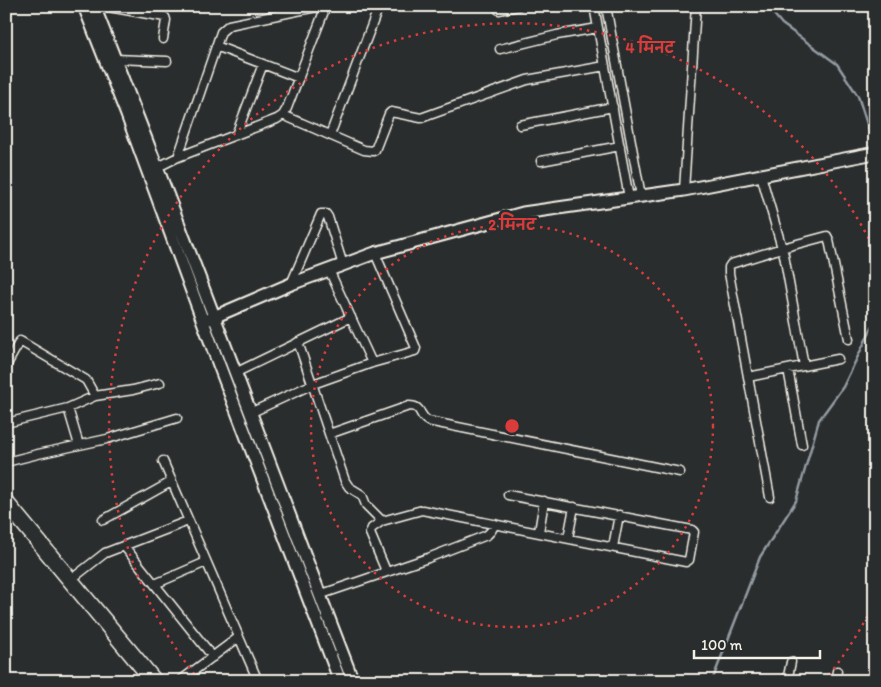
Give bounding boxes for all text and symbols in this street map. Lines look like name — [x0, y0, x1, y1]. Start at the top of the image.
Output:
text: 4 मिनट — [626, 35, 676, 57]
text: 2 मिनट — [488, 212, 537, 234]
centre of rings — [503, 417, 521, 435]
scale bar — [694, 627, 820, 659]
text: 100 m — [701, 636, 743, 654]

